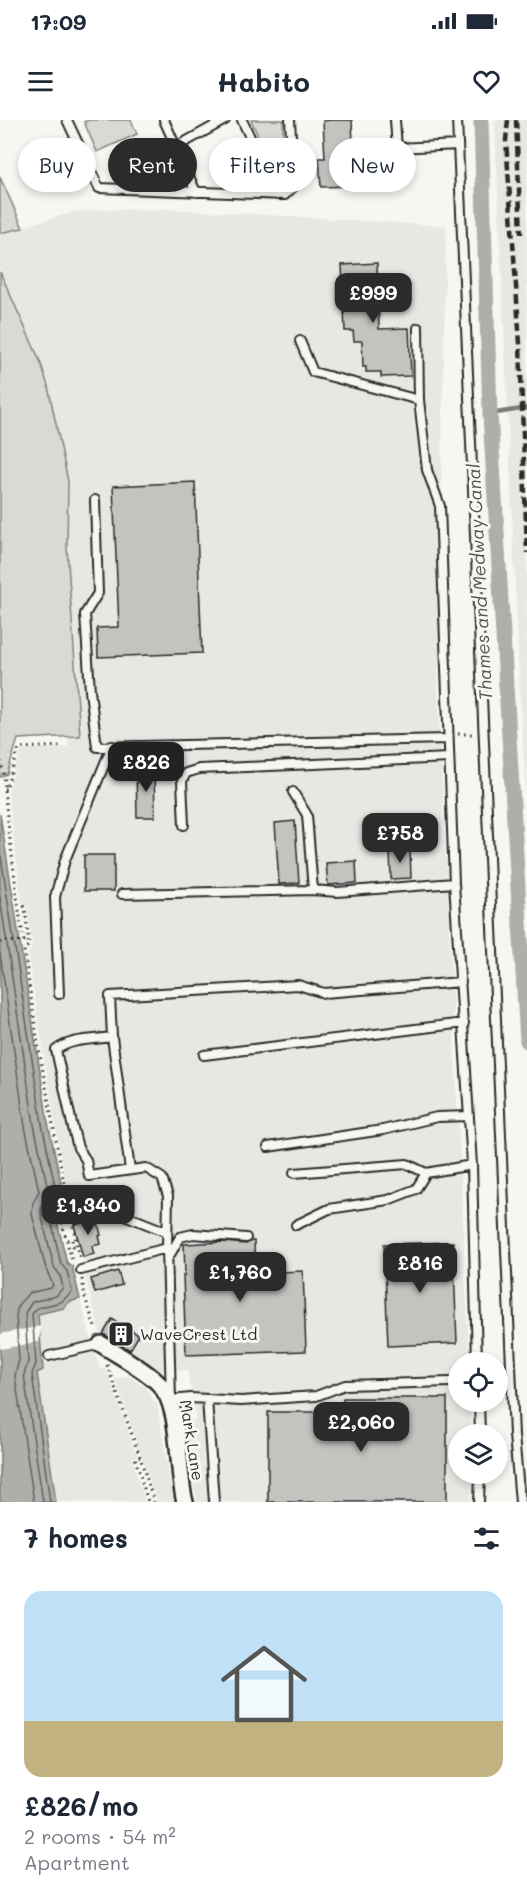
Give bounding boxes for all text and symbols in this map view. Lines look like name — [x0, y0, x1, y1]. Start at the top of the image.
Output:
text: 17:09 — [30, 7, 86, 36]
text: Habito — [217, 64, 310, 99]
icon: menu — [24, 65, 57, 98]
icon: heart — [470, 65, 503, 98]
chip: Buy — [18, 138, 96, 192]
chip: Rent — [108, 138, 197, 192]
chip: Filters — [209, 138, 317, 192]
chip: New — [329, 138, 416, 192]
pin: £999 — [337, 273, 409, 324]
text: £999 — [349, 279, 397, 305]
water label: Thames and Medway Canal — [461, 463, 497, 701]
pin: £826 — [110, 742, 182, 793]
text: £826 — [122, 748, 170, 774]
pin: £758 — [364, 813, 436, 864]
text: £758 — [376, 819, 424, 845]
pin: £1,340 — [39, 1185, 137, 1236]
text: £1,340 — [56, 1191, 120, 1217]
pin: £816 — [384, 1243, 456, 1294]
text: £816 — [397, 1249, 443, 1275]
pin: £1,760 — [191, 1252, 289, 1303]
text: £1,760 — [208, 1258, 272, 1284]
building icon: WaveCrest Ltd — [106, 1319, 136, 1349]
place label: WaveCrest Ltd — [140, 1323, 257, 1344]
map controls — [448, 1352, 508, 1484]
button: locate — [448, 1352, 508, 1412]
street label: Mark Lane — [176, 1398, 209, 1482]
pin: £2,060 — [312, 1402, 410, 1453]
text: £2,060 — [327, 1408, 395, 1434]
button: layers — [448, 1424, 508, 1484]
text: 7 homes — [24, 1521, 128, 1555]
icon: filters — [470, 1522, 503, 1555]
icon: home — [210, 1630, 318, 1738]
text: £826/mo — [24, 1789, 138, 1823]
text: 2 rooms · 54 m² — [24, 1823, 176, 1849]
text: Apartment — [24, 1849, 130, 1875]

